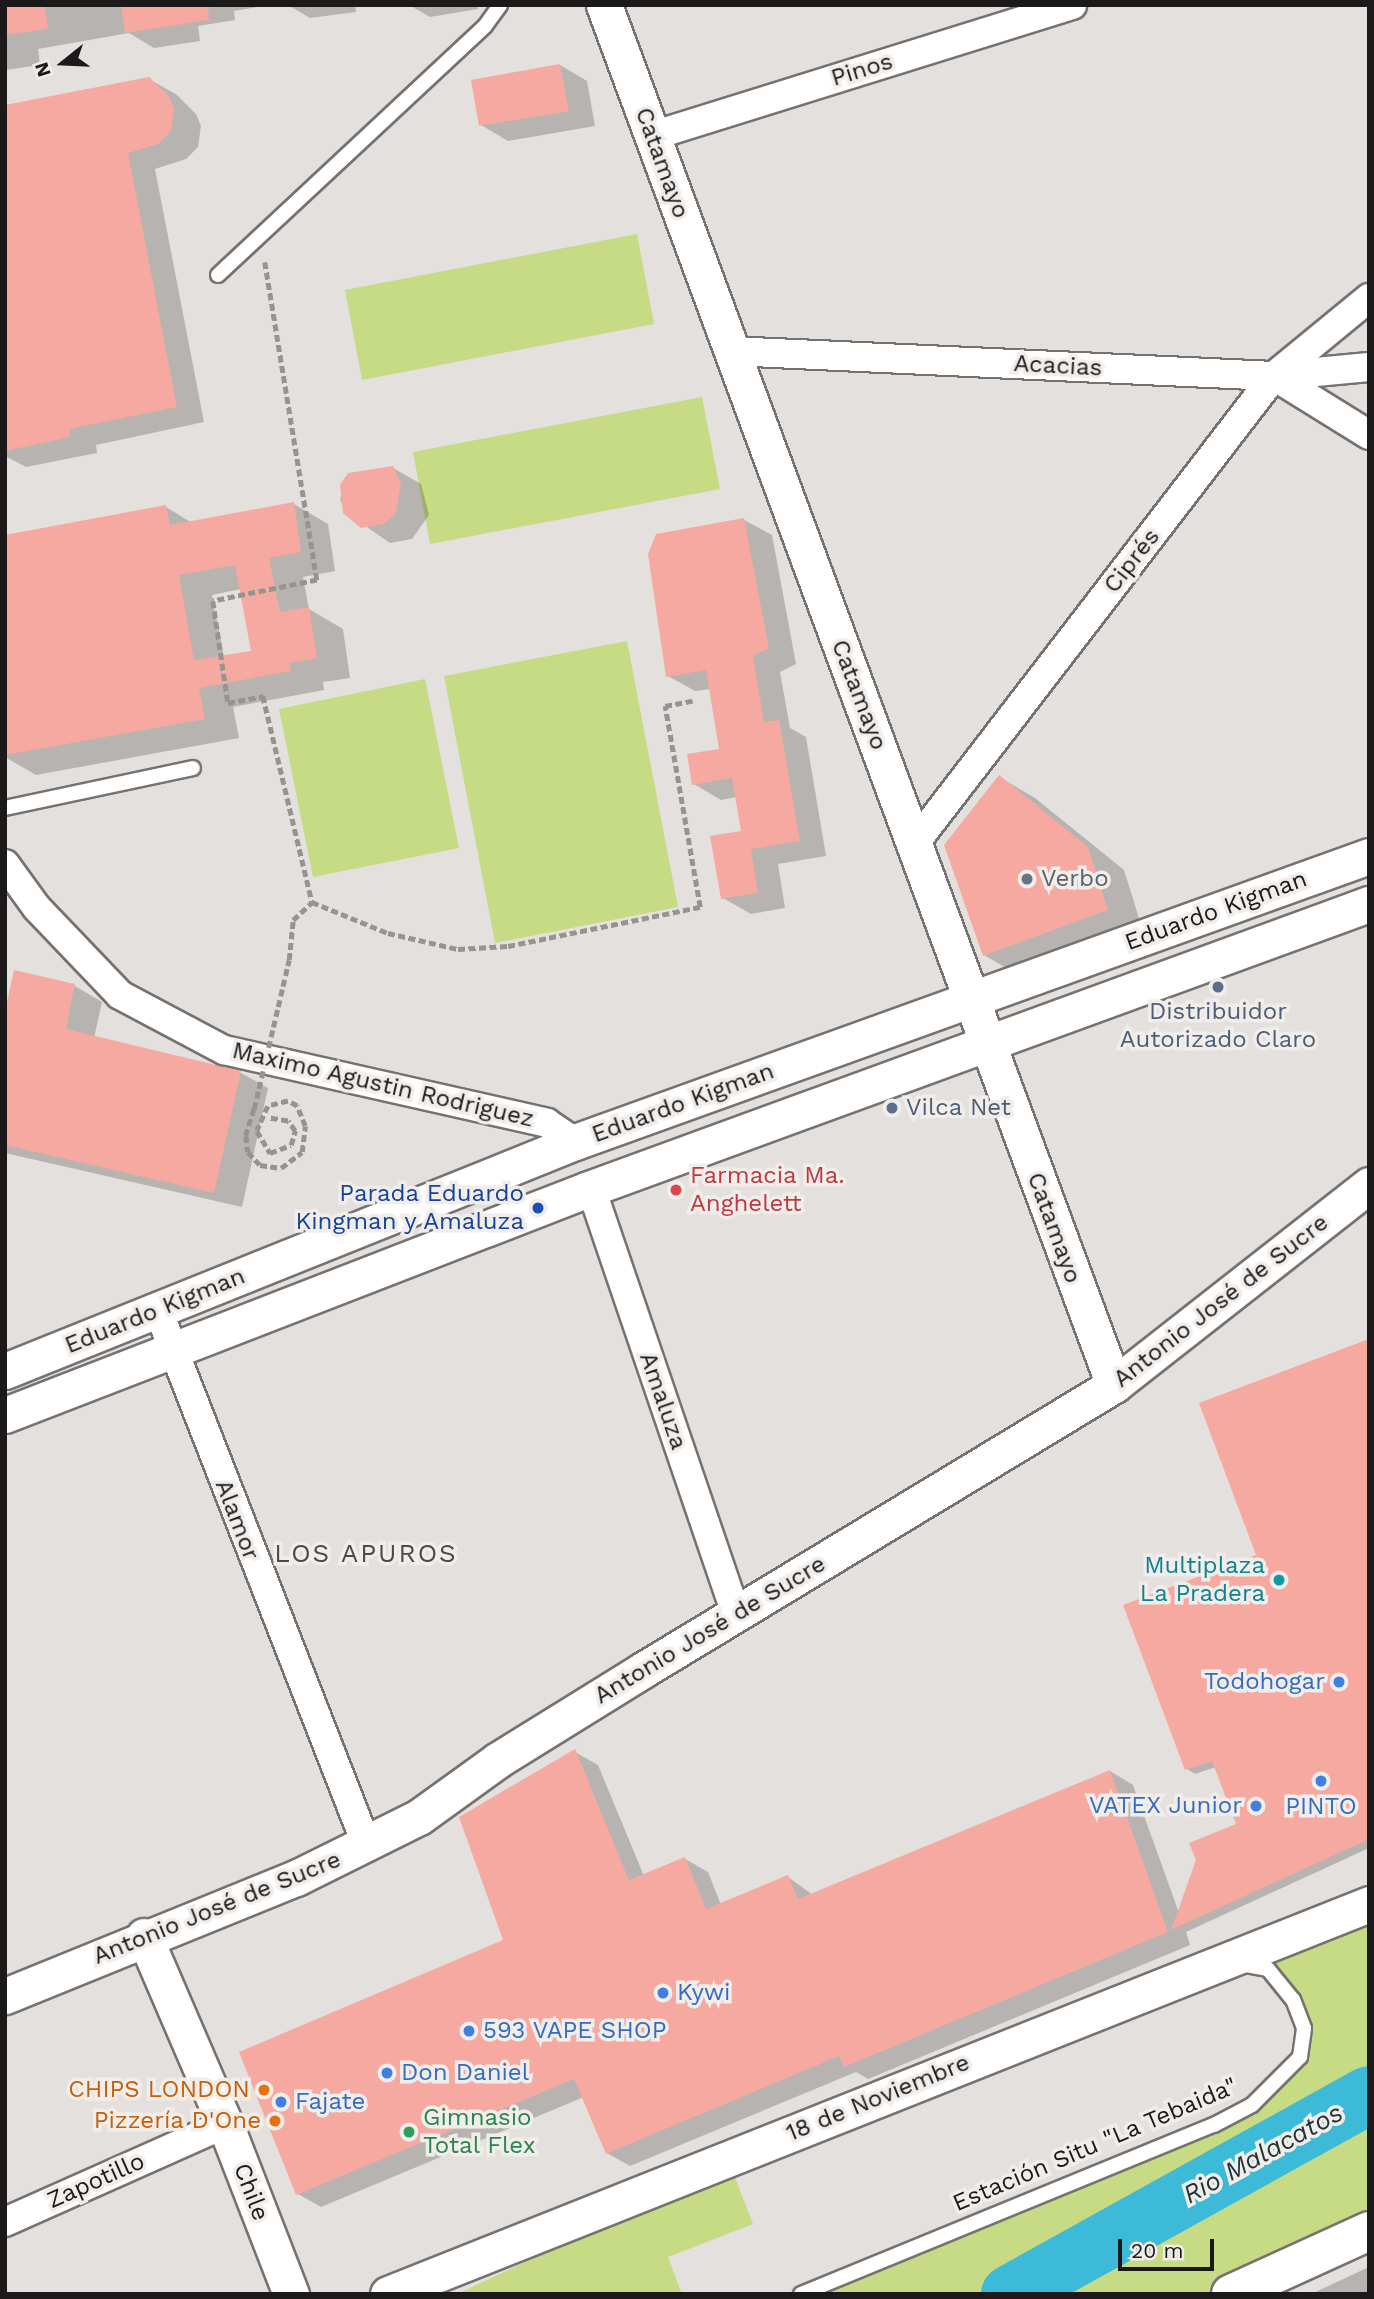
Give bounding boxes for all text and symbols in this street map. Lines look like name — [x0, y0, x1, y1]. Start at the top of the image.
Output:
north arrow — [28, 28, 98, 98]
street label: Pinos — [828, 47, 896, 93]
text: N — [29, 59, 56, 80]
street label: Catamayo — [629, 104, 695, 222]
street label: Acacias — [1013, 349, 1103, 383]
street label: Ciprés — [1098, 523, 1166, 599]
street label: Catamayo — [825, 636, 893, 754]
place label: Verbo — [1041, 865, 1109, 893]
street label: Eduardo Kigman — [1121, 865, 1311, 957]
marker: Verbo — [1019, 871, 1035, 887]
marker: Distribuidor Autorizado Claro — [1210, 979, 1226, 995]
place label: Distribuidor Autorizado Claro — [1120, 998, 1316, 1054]
street label: Maximo Agustin Rodriguez — [229, 1036, 537, 1134]
street label: Eduardo Kigman — [588, 1057, 778, 1149]
place label: Vilca Net — [906, 1094, 1011, 1122]
marker: Vilca Net — [884, 1100, 900, 1116]
place label: Farmacia Ma. Anghelett — [690, 1162, 845, 1218]
street label: Catamayo — [1021, 1169, 1087, 1287]
place label: Parada Eduardo Kingman y Amaluza — [293, 1180, 524, 1236]
marker: Farmacia Ma. Anghelett — [668, 1182, 684, 1198]
marker: Parada Eduardo Kingman y Amaluza — [530, 1200, 546, 1216]
street label: Antonio José de Sucre — [1108, 1208, 1334, 1394]
street label: Eduardo Kigman — [61, 1262, 249, 1360]
street label: Amaluza — [633, 1349, 693, 1453]
street label: Alamor — [209, 1476, 265, 1564]
district label: LOS APUROS — [275, 1538, 457, 1570]
street label: Antonio José de Sucre — [589, 1549, 831, 1711]
place label: Multiplaza La Pradera — [1139, 1552, 1265, 1608]
marker: Multiplaza La Pradera — [1271, 1572, 1287, 1588]
place label: Todohogar — [1204, 1668, 1325, 1696]
marker: Todohogar — [1331, 1674, 1347, 1690]
marker: PINTO — [1313, 1773, 1329, 1789]
place label: VATEX Junior — [1088, 1792, 1242, 1820]
place label: PINTO — [1285, 1793, 1357, 1821]
marker: VATEX Junior — [1248, 1798, 1264, 1814]
street label: Antonio José de Sucre — [89, 1845, 345, 1971]
place label: Kywi — [677, 1979, 730, 2007]
marker: Kywi — [655, 1985, 671, 2001]
place label: 593 VAPE SHOP — [483, 2017, 667, 2045]
marker: 593 VAPE SHOP — [461, 2023, 477, 2039]
street label: 18 de Noviembre — [782, 2048, 974, 2148]
place label: Don Daniel — [401, 2059, 529, 2087]
marker: Don Daniel — [379, 2065, 395, 2081]
street label: Estación Situ "La Tebaida" — [948, 2072, 1242, 2218]
place label: CHIPS LONDON — [68, 2076, 250, 2104]
marker: CHIPS LONDON — [256, 2082, 272, 2098]
place label: Fajate — [295, 2088, 365, 2116]
marker: Fajate — [273, 2094, 289, 2110]
water label: Rio Malacatos — [1178, 2097, 1348, 2211]
place label: Gimnasio Total Flex — [423, 2104, 536, 2160]
place label: Pizzería D'One — [93, 2107, 261, 2135]
marker: Pizzería D'One — [267, 2113, 283, 2129]
marker: Gimnasio Total Flex — [401, 2124, 417, 2140]
street label: Zapotillo — [43, 2147, 149, 2215]
street label: Chile — [227, 2159, 275, 2225]
scale bar — [1122, 2226, 1218, 2270]
text: 20 m — [1131, 2238, 1183, 2263]

